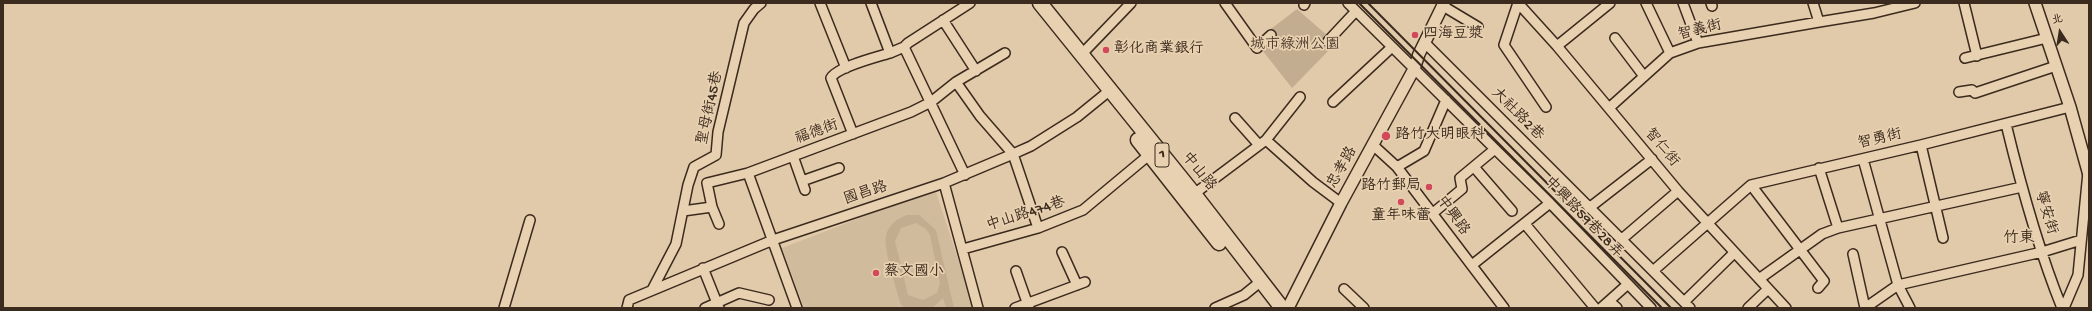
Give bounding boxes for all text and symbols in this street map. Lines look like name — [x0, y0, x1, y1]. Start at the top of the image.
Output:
north arrow — [2040, 12, 2080, 52]
text: 北 — [2051, 13, 2064, 27]
street label: 智義街 — [1676, 17, 1724, 45]
place label: 四海豆漿 — [1423, 26, 1483, 44]
marker: 四海豆漿 — [1410, 30, 1420, 40]
park label: 城市綠洲公園 — [1250, 37, 1340, 55]
place label: 彰化商業銀行 — [1114, 41, 1204, 59]
marker: 彰化商業銀行 — [1101, 45, 1111, 55]
street label: 聖母街45巷 — [694, 69, 728, 147]
street label: 大社路2巷 — [1487, 85, 1547, 145]
street label: 福德街 — [793, 117, 841, 149]
street label: 智仁街 — [1640, 125, 1682, 171]
street label: 智勇街 — [1856, 126, 1904, 154]
place label: 路竹大明眼科 — [1395, 127, 1485, 145]
marker: 路竹大明眼科 — [1380, 130, 1392, 142]
road number: 1 — [1155, 143, 1169, 167]
street label: 忠孝路 — [1324, 144, 1362, 192]
street label: 中山路 — [1177, 149, 1219, 195]
street label: 中興路59巷28弄 — [1540, 174, 1626, 262]
street label: 國昌路 — [842, 178, 890, 210]
place label: 路竹郵局 — [1361, 178, 1421, 196]
marker: 路竹郵局 — [1424, 182, 1434, 192]
street label: 寧安街 — [2030, 189, 2060, 237]
street label: 中興路 — [1431, 193, 1473, 239]
street label: 中山路474巷 — [984, 194, 1068, 236]
marker: 童年味蕾 — [1396, 197, 1406, 207]
place label: 童年味蕾 — [1371, 208, 1431, 226]
district label: 竹東 — [2003, 230, 2035, 250]
place label: 蔡文國小 — [884, 264, 944, 282]
marker: 蔡文國小 — [871, 268, 881, 278]

